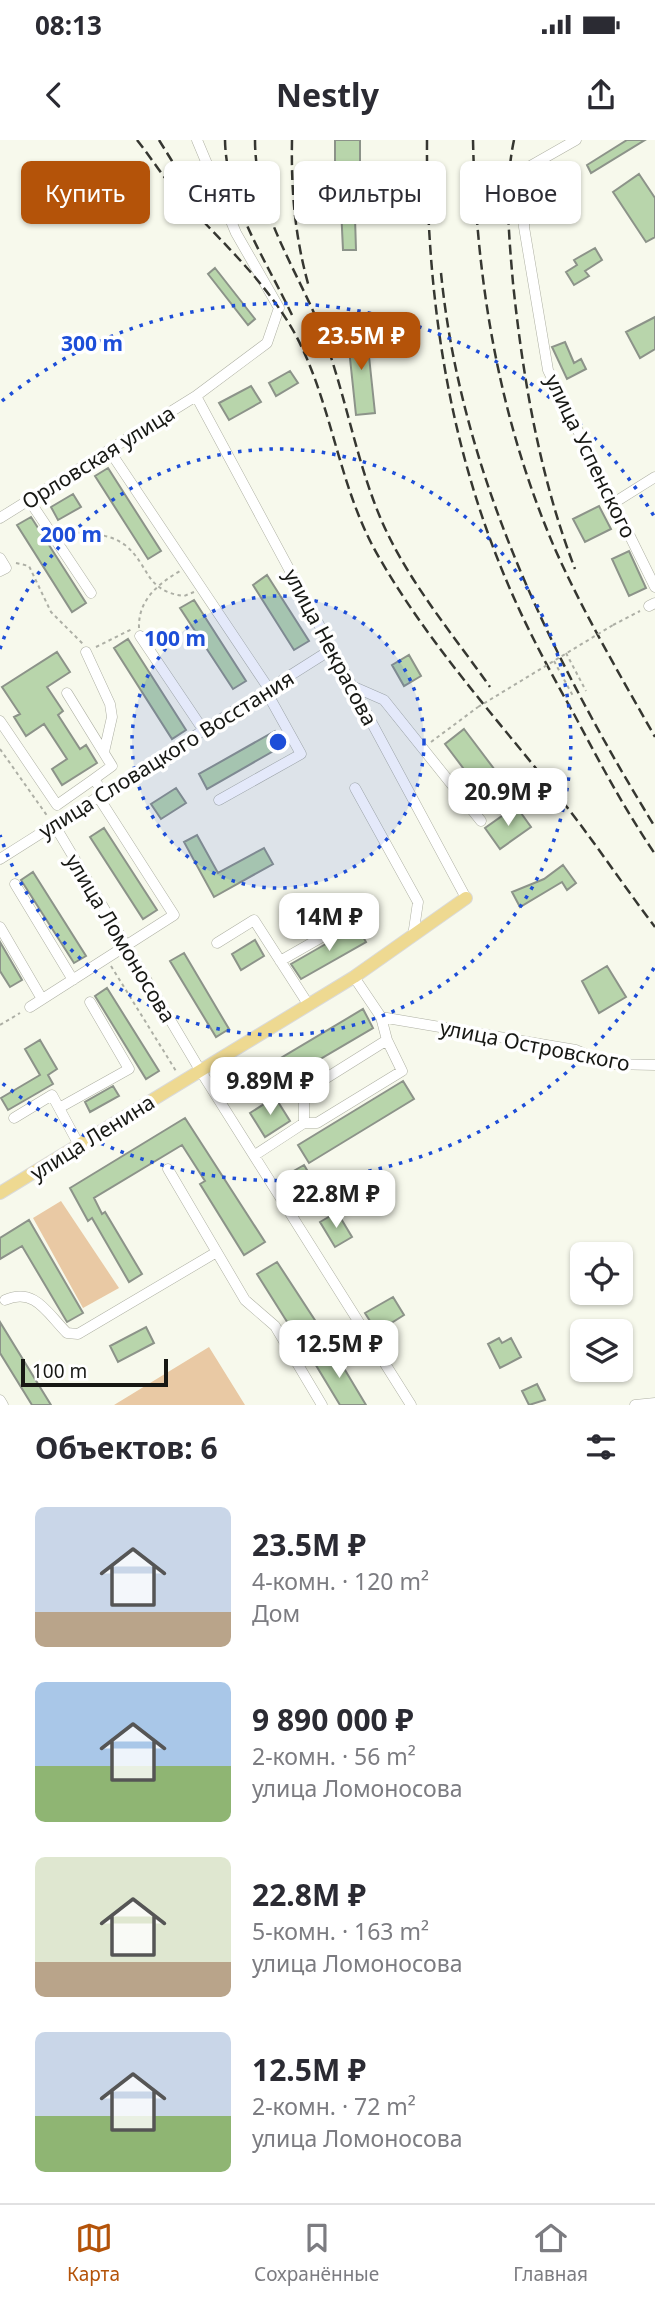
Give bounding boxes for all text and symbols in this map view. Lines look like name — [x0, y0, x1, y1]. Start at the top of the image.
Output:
text: 08:13 — [35, 7, 102, 43]
text: Nestly — [276, 73, 379, 116]
icon: back — [35, 76, 73, 114]
icon: share — [582, 76, 620, 114]
chip: Купить — [21, 161, 150, 224]
chip: Снять — [164, 161, 280, 224]
chip: Фильтры — [294, 161, 446, 224]
chip: Новое — [460, 161, 581, 224]
pin: 23.5M ₽ — [296, 313, 426, 372]
text: 23.5M ₽ — [317, 319, 405, 351]
text: 300 m — [61, 329, 123, 357]
street label: улица Успенского — [539, 369, 643, 543]
street label: Орловская улица — [16, 399, 180, 515]
text: 200 m — [40, 520, 102, 548]
street label: улица Некрасова — [278, 564, 384, 730]
text: 100 m — [144, 624, 206, 652]
street label: улица Словацкого Восстания — [33, 664, 299, 844]
centre of rings — [266, 730, 290, 754]
pin: 20.9M ₽ — [443, 768, 573, 828]
text: 20.9M ₽ — [464, 775, 552, 807]
street label: улица Ломоносова — [59, 848, 183, 1028]
pin: 14M ₽ — [280, 894, 378, 953]
text: 14M ₽ — [295, 900, 363, 932]
street label: улица Островского — [438, 1013, 632, 1077]
pin: 9.89M ₽ — [205, 1058, 335, 1117]
text: 9.89M ₽ — [226, 1064, 314, 1096]
street label: улица Ленина — [24, 1088, 160, 1186]
pin: 22.8M ₽ — [271, 1170, 401, 1230]
text: 22.8M ₽ — [292, 1177, 380, 1209]
map controls — [570, 1242, 633, 1382]
button: locate — [570, 1242, 633, 1305]
button: layers — [570, 1319, 633, 1382]
pin: 12.5M ₽ — [274, 1320, 404, 1380]
text: 12.5M ₽ — [295, 1327, 383, 1359]
scale bar — [21, 1356, 168, 1388]
text: 100 m — [32, 1358, 87, 1384]
text: Объектов: 6 — [35, 1427, 218, 1468]
icon: filters — [582, 1428, 620, 1466]
text: 23.5M ₽ — [252, 1524, 366, 1565]
icon: home — [91, 1535, 175, 1619]
text: 4-комн. · 120 m² — [252, 1565, 429, 1597]
text: Дом — [252, 1597, 300, 1629]
text: 9 890 000 ₽ — [252, 1699, 414, 1740]
icon: home — [91, 1710, 175, 1794]
text: 2-комн. · 56 m² — [252, 1740, 416, 1772]
text: улица Ломоносова — [252, 1772, 463, 1804]
text: 22.8M ₽ — [252, 1874, 366, 1915]
icon: home — [91, 1885, 175, 1969]
text: 5-комн. · 163 m² — [252, 1915, 429, 1947]
text: улица Ломоносова — [252, 1947, 463, 1979]
text: 12.5M ₽ — [252, 2049, 366, 2090]
icon: home — [91, 2060, 175, 2144]
text: 2-комн. · 72 m² — [252, 2090, 416, 2122]
text: улица Ломоносова — [252, 2122, 463, 2154]
tab: Карта — [67, 2219, 120, 2287]
tab: Сохранённые — [254, 2219, 379, 2287]
tab: Главная — [513, 2219, 588, 2287]

